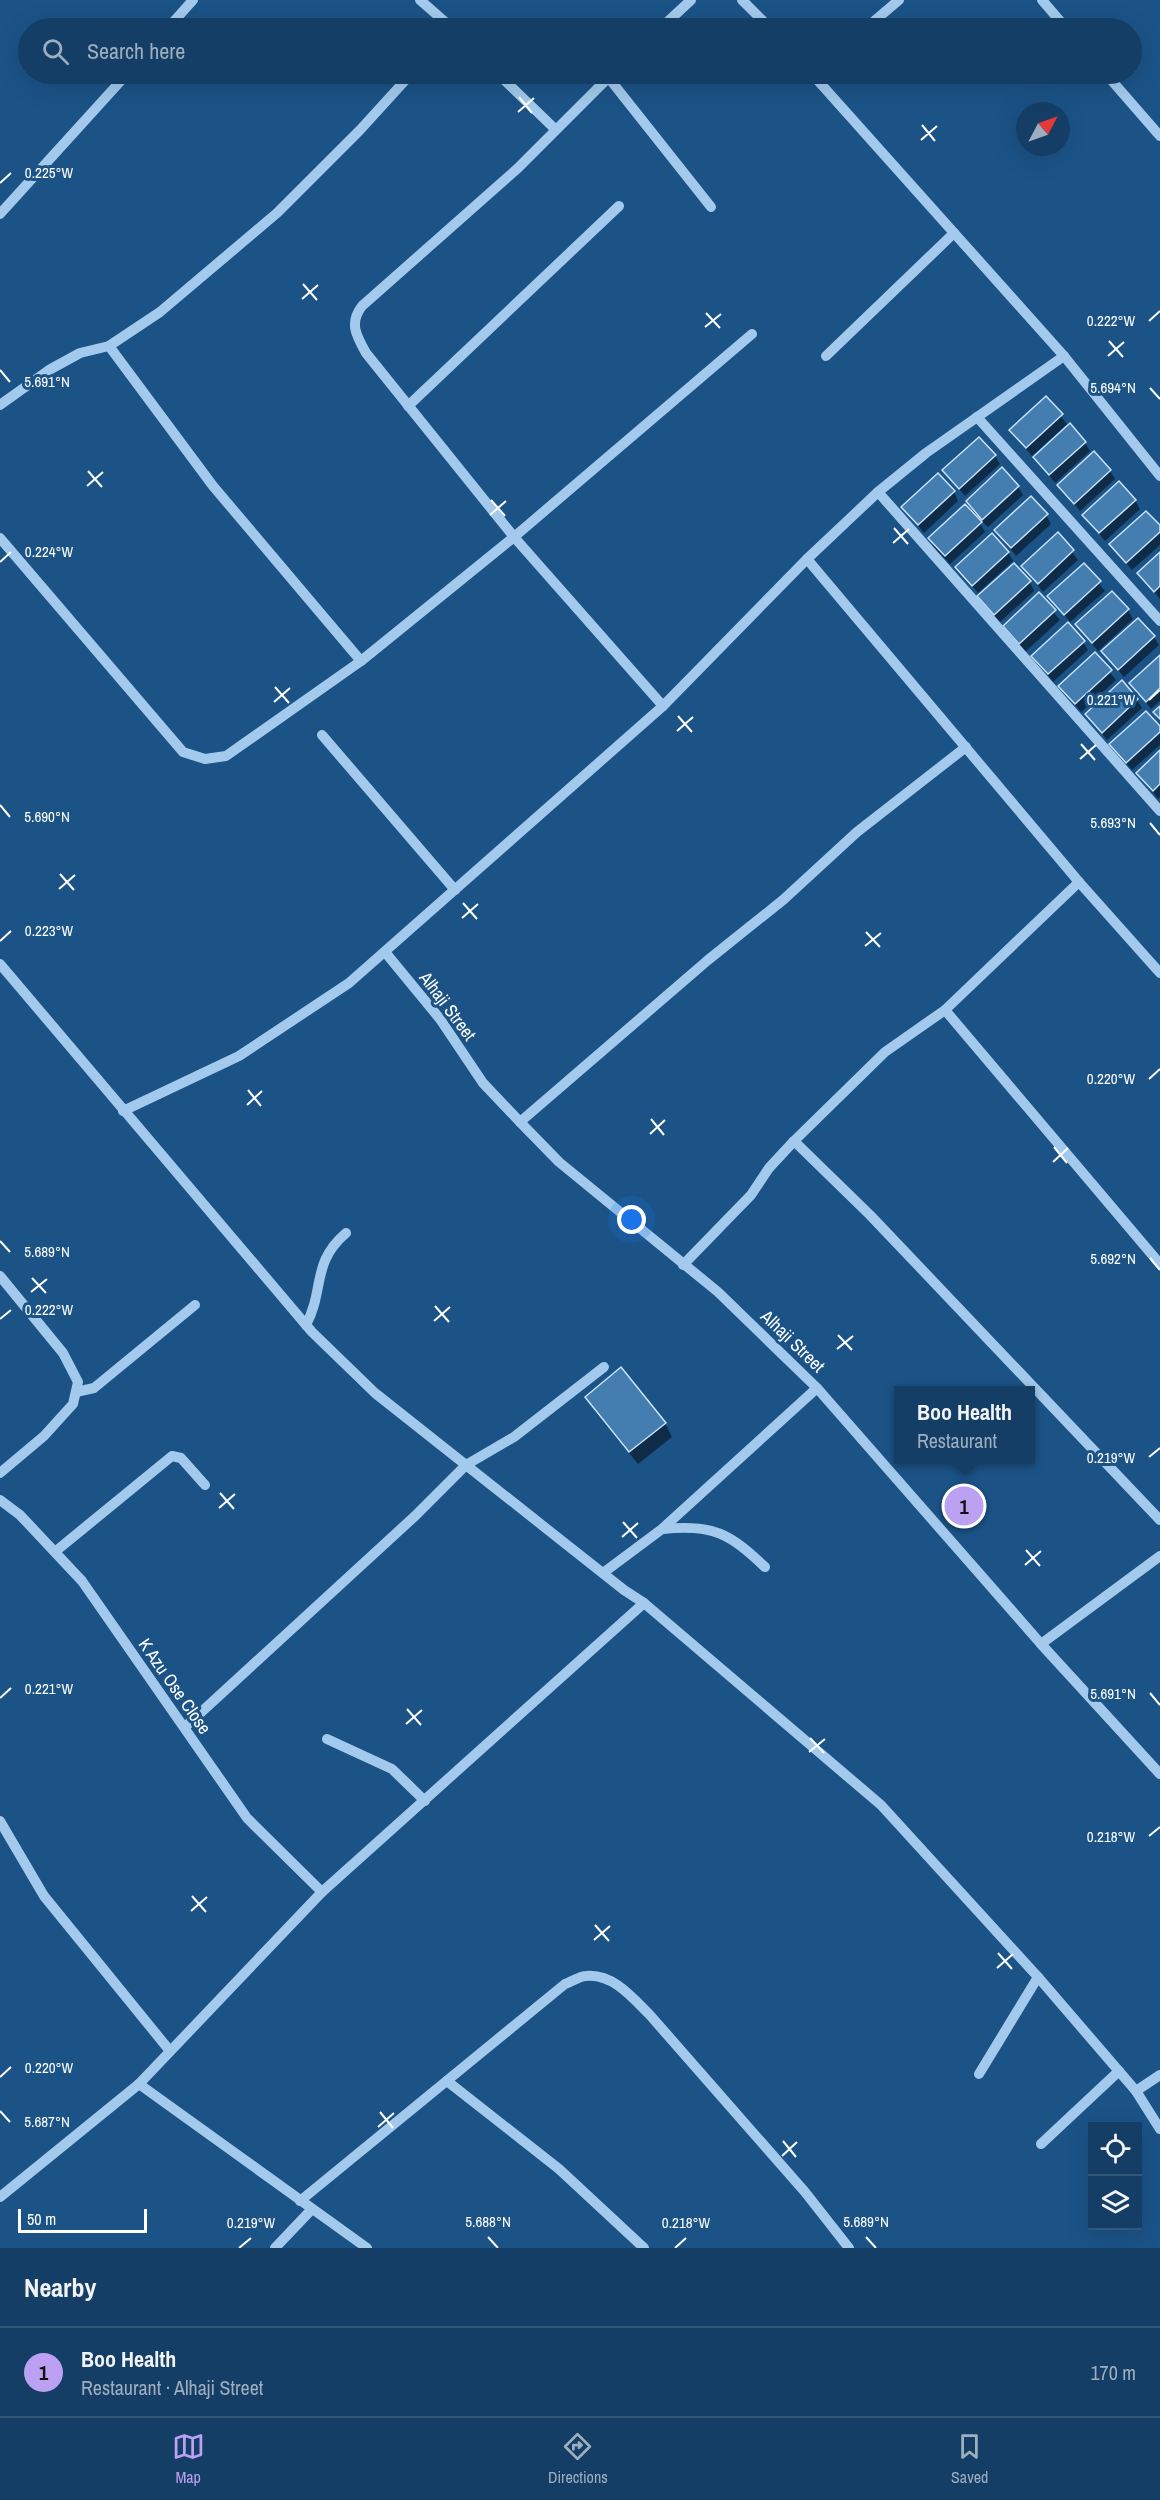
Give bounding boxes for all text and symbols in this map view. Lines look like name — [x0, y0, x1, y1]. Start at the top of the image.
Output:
search box — [18, 18, 1142, 84]
icon: search — [39, 35, 72, 68]
text: Search here — [87, 36, 185, 66]
north arrow — [1016, 102, 1070, 156]
text: 0.225°W — [25, 162, 74, 183]
text: 0.222°W — [1087, 310, 1136, 331]
text: 5.691°N — [24, 371, 70, 392]
text: 5.694°N — [1090, 377, 1136, 398]
text: 0.224°W — [25, 541, 74, 562]
text: 0.221°W — [1087, 689, 1136, 710]
text: 5.690°N — [24, 806, 70, 827]
text: 5.693°N — [1090, 812, 1136, 833]
text: 0.223°W — [25, 920, 74, 941]
street label: Alhaji Street — [413, 966, 482, 1046]
text: 0.220°W — [1087, 1068, 1136, 1089]
your location — [617, 1205, 646, 1234]
text: 5.689°N — [24, 1241, 70, 1262]
text: 5.692°N — [1090, 1248, 1136, 1269]
text: 0.222°W — [25, 1299, 74, 1320]
street label: Alhaji Street — [755, 1303, 831, 1378]
popup — [894, 1386, 1035, 1464]
text: Boo Health — [917, 1397, 1012, 1427]
text: Restaurant — [917, 1427, 997, 1454]
text: 0.219°W — [1087, 1447, 1136, 1468]
pin: 1 — [944, 1484, 984, 1528]
street label: K Azu Ose Close — [133, 1633, 217, 1739]
text: 0.221°W — [25, 1678, 74, 1699]
text: 5.691°N — [1090, 1683, 1136, 1704]
text: 0.218°W — [1087, 1826, 1136, 1847]
text: 0.220°W — [25, 2057, 74, 2078]
text: 5.687°N — [24, 2111, 70, 2132]
map controls — [1088, 2122, 1142, 2230]
button: locate — [1088, 2122, 1142, 2176]
button: layers — [1088, 2176, 1142, 2230]
scale bar — [18, 2206, 147, 2234]
text: 50 m — [27, 2208, 56, 2230]
text: 5.688°N — [465, 2211, 511, 2232]
text: 5.689°N — [843, 2211, 889, 2232]
text: 0.219°W — [227, 2212, 276, 2233]
text: 0.218°W — [662, 2212, 711, 2233]
text: Nearby — [24, 2270, 96, 2305]
text: Boo Health — [81, 2344, 176, 2374]
text: 1 — [39, 2359, 48, 2386]
text: 170 m — [1090, 2359, 1136, 2386]
text: Restaurant · Alhaji Street — [81, 2374, 263, 2401]
tab: Map — [172, 2430, 205, 2488]
tab: Directions — [548, 2430, 608, 2488]
tab: Saved — [951, 2430, 988, 2488]

